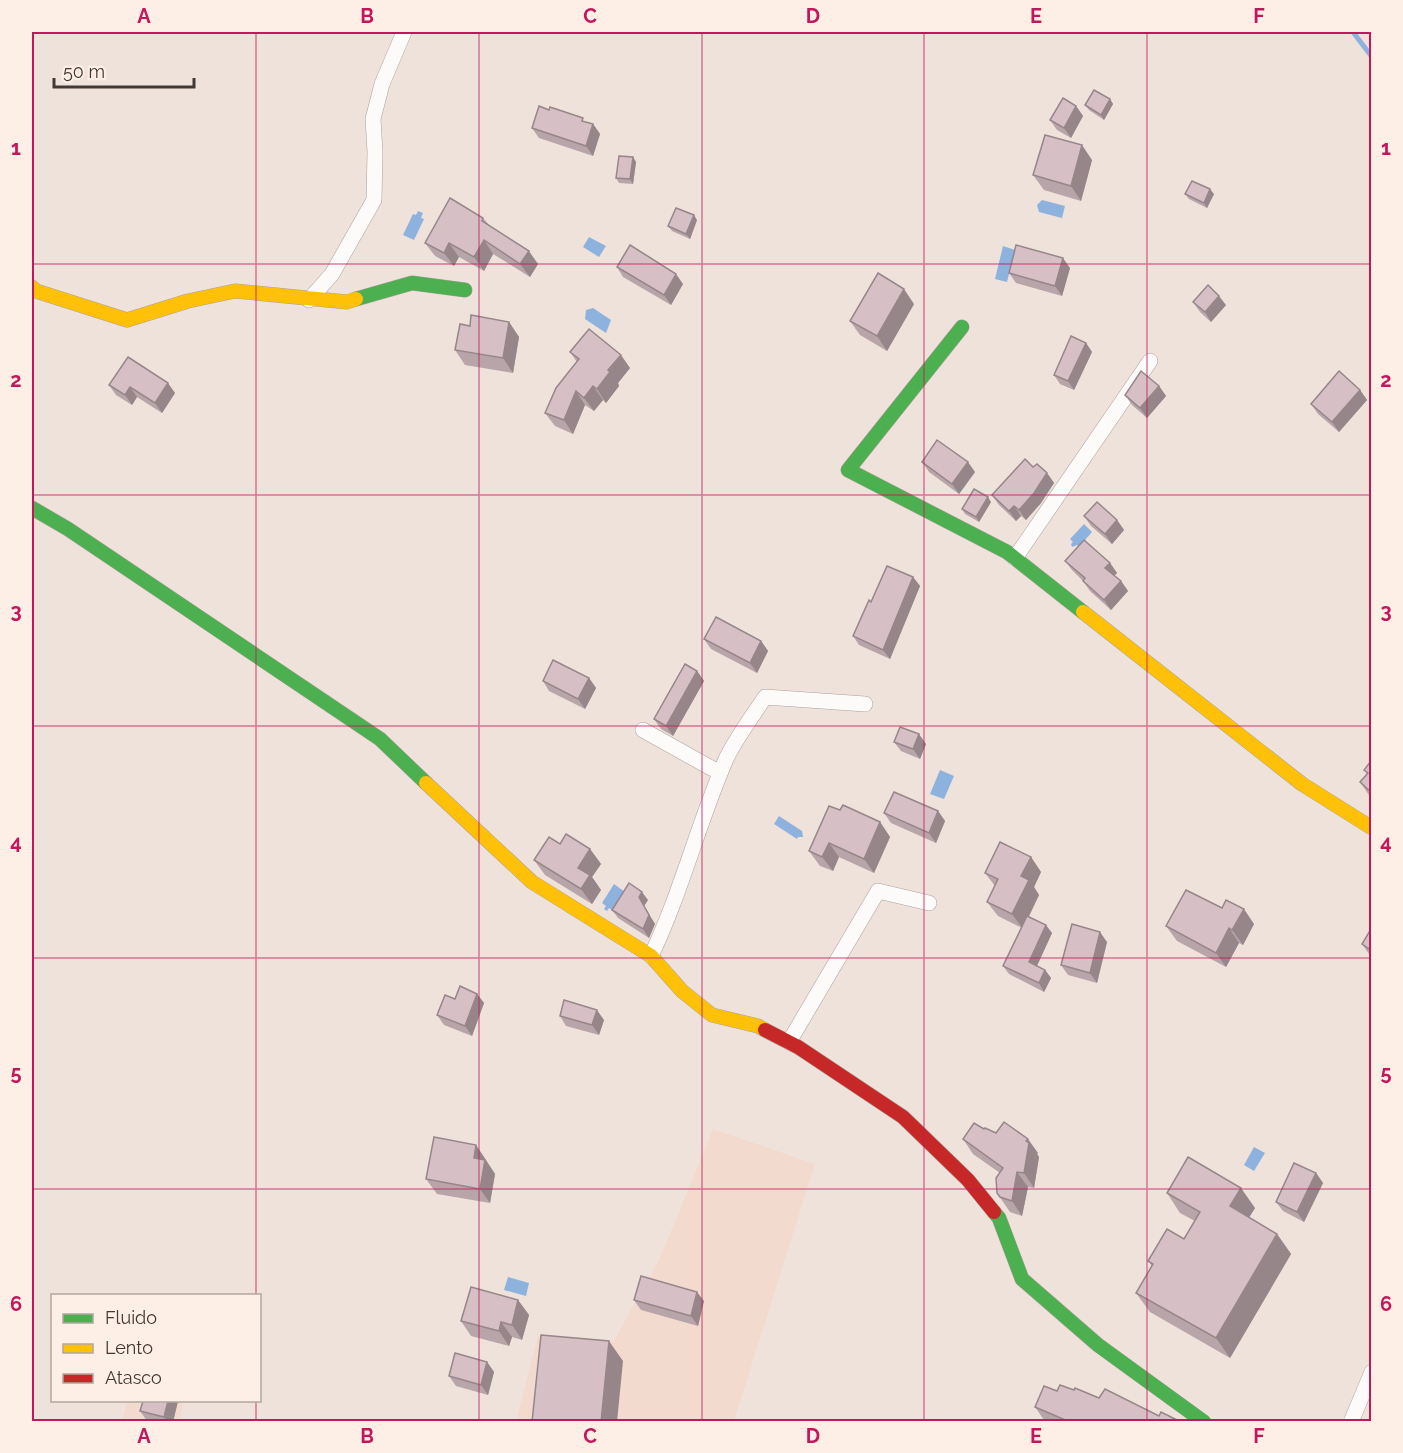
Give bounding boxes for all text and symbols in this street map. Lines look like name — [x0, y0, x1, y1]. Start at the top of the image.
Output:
text: A — [137, 4, 151, 28]
text: B — [360, 4, 374, 28]
text: C — [583, 4, 597, 28]
text: D — [806, 4, 820, 28]
text: E — [1030, 4, 1042, 28]
text: F — [1253, 4, 1265, 28]
scale bar — [54, 51, 194, 89]
text: 50 m — [63, 61, 105, 82]
text: 1 — [11, 136, 21, 160]
text: 1 — [1381, 136, 1391, 160]
text: 2 — [10, 368, 22, 392]
text: 2 — [1380, 368, 1392, 392]
text: 3 — [10, 599, 22, 623]
text: 3 — [1380, 599, 1392, 623]
text: 4 — [10, 830, 22, 854]
text: 4 — [1380, 830, 1392, 854]
text: 5 — [10, 1061, 22, 1085]
text: 5 — [1380, 1061, 1392, 1085]
text: 6 — [10, 1292, 22, 1316]
text: 6 — [1380, 1292, 1392, 1316]
legend — [51, 1294, 261, 1402]
text: Fluido — [105, 1307, 157, 1328]
text: Lento — [105, 1337, 153, 1358]
text: Atasco — [105, 1367, 162, 1388]
text: A — [137, 1424, 151, 1448]
text: B — [360, 1424, 374, 1448]
text: C — [583, 1424, 597, 1448]
text: D — [806, 1424, 820, 1448]
text: E — [1030, 1424, 1042, 1448]
text: F — [1253, 1424, 1265, 1448]

